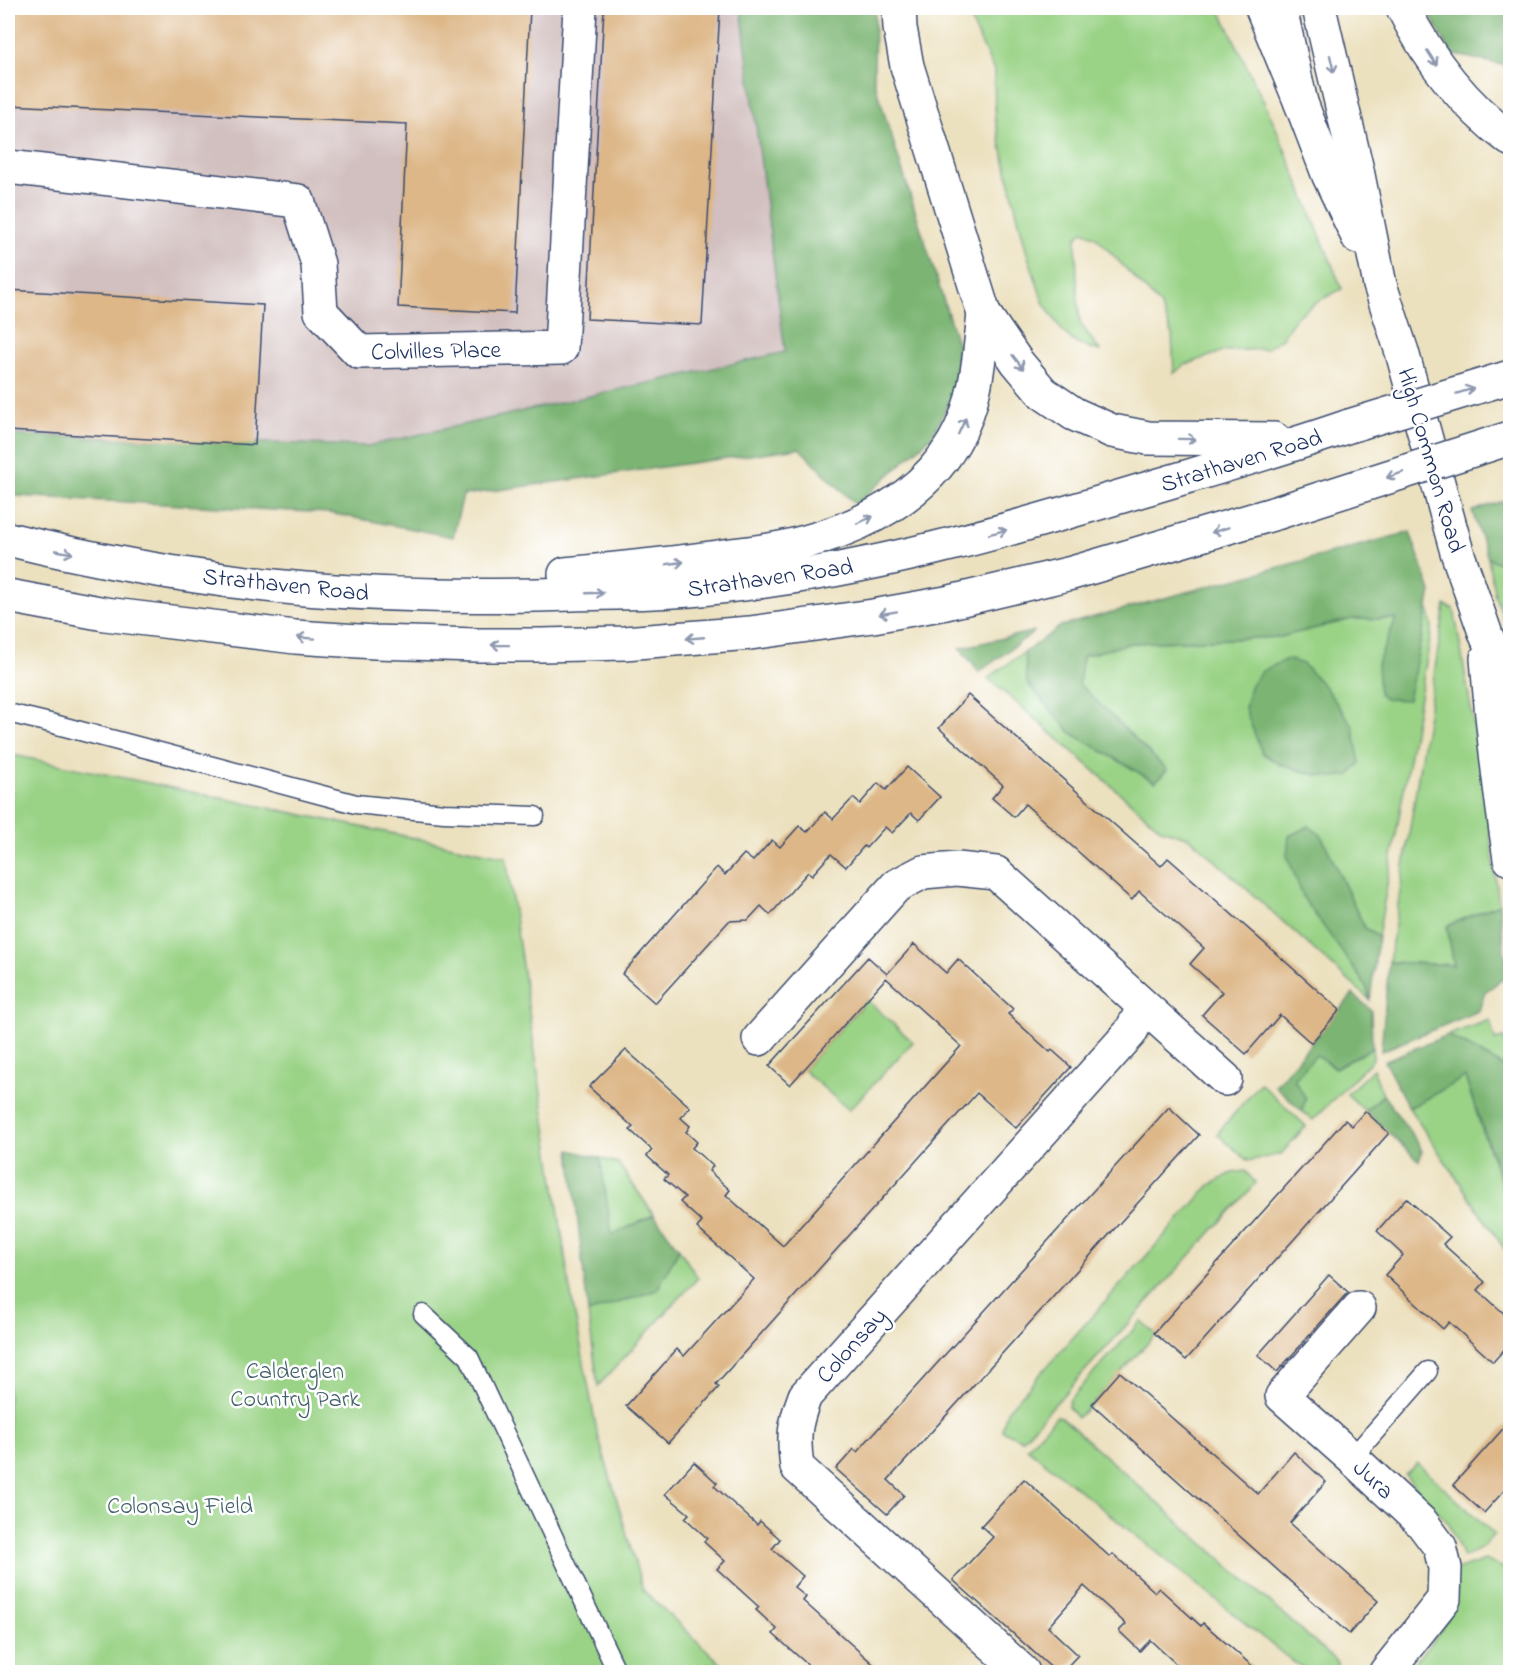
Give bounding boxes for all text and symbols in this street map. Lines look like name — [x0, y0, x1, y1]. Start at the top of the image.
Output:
one-way arrow — [1426, 49, 1438, 66]
one-way arrow — [1327, 55, 1339, 74]
street label: Colvilles Place — [371, 334, 502, 371]
one-way arrow — [1011, 354, 1024, 370]
street label: High Common Road — [1386, 364, 1473, 558]
one-way arrow — [1455, 385, 1474, 396]
one-way arrow — [957, 417, 968, 435]
street label: Strathaven Road — [1157, 421, 1327, 504]
one-way arrow — [1177, 433, 1197, 445]
one-way arrow — [1386, 470, 1405, 481]
one-way arrow — [855, 514, 873, 526]
one-way arrow — [1211, 525, 1230, 536]
one-way arrow — [988, 526, 1007, 538]
one-way arrow — [54, 547, 74, 558]
street label: Strathaven Road — [685, 550, 856, 608]
one-way arrow — [665, 557, 685, 568]
street label: Strathaven Road — [201, 560, 371, 613]
one-way arrow — [584, 587, 604, 599]
one-way arrow — [879, 608, 899, 619]
one-way arrow — [296, 632, 316, 643]
one-way arrow — [686, 633, 706, 644]
one-way arrow — [491, 639, 511, 651]
street label: Colonsay — [809, 1301, 897, 1393]
park label: Calderglen Country Park — [230, 1355, 360, 1419]
street label: Jura — [1344, 1452, 1401, 1509]
park label: Colonsay Field — [107, 1490, 253, 1526]

